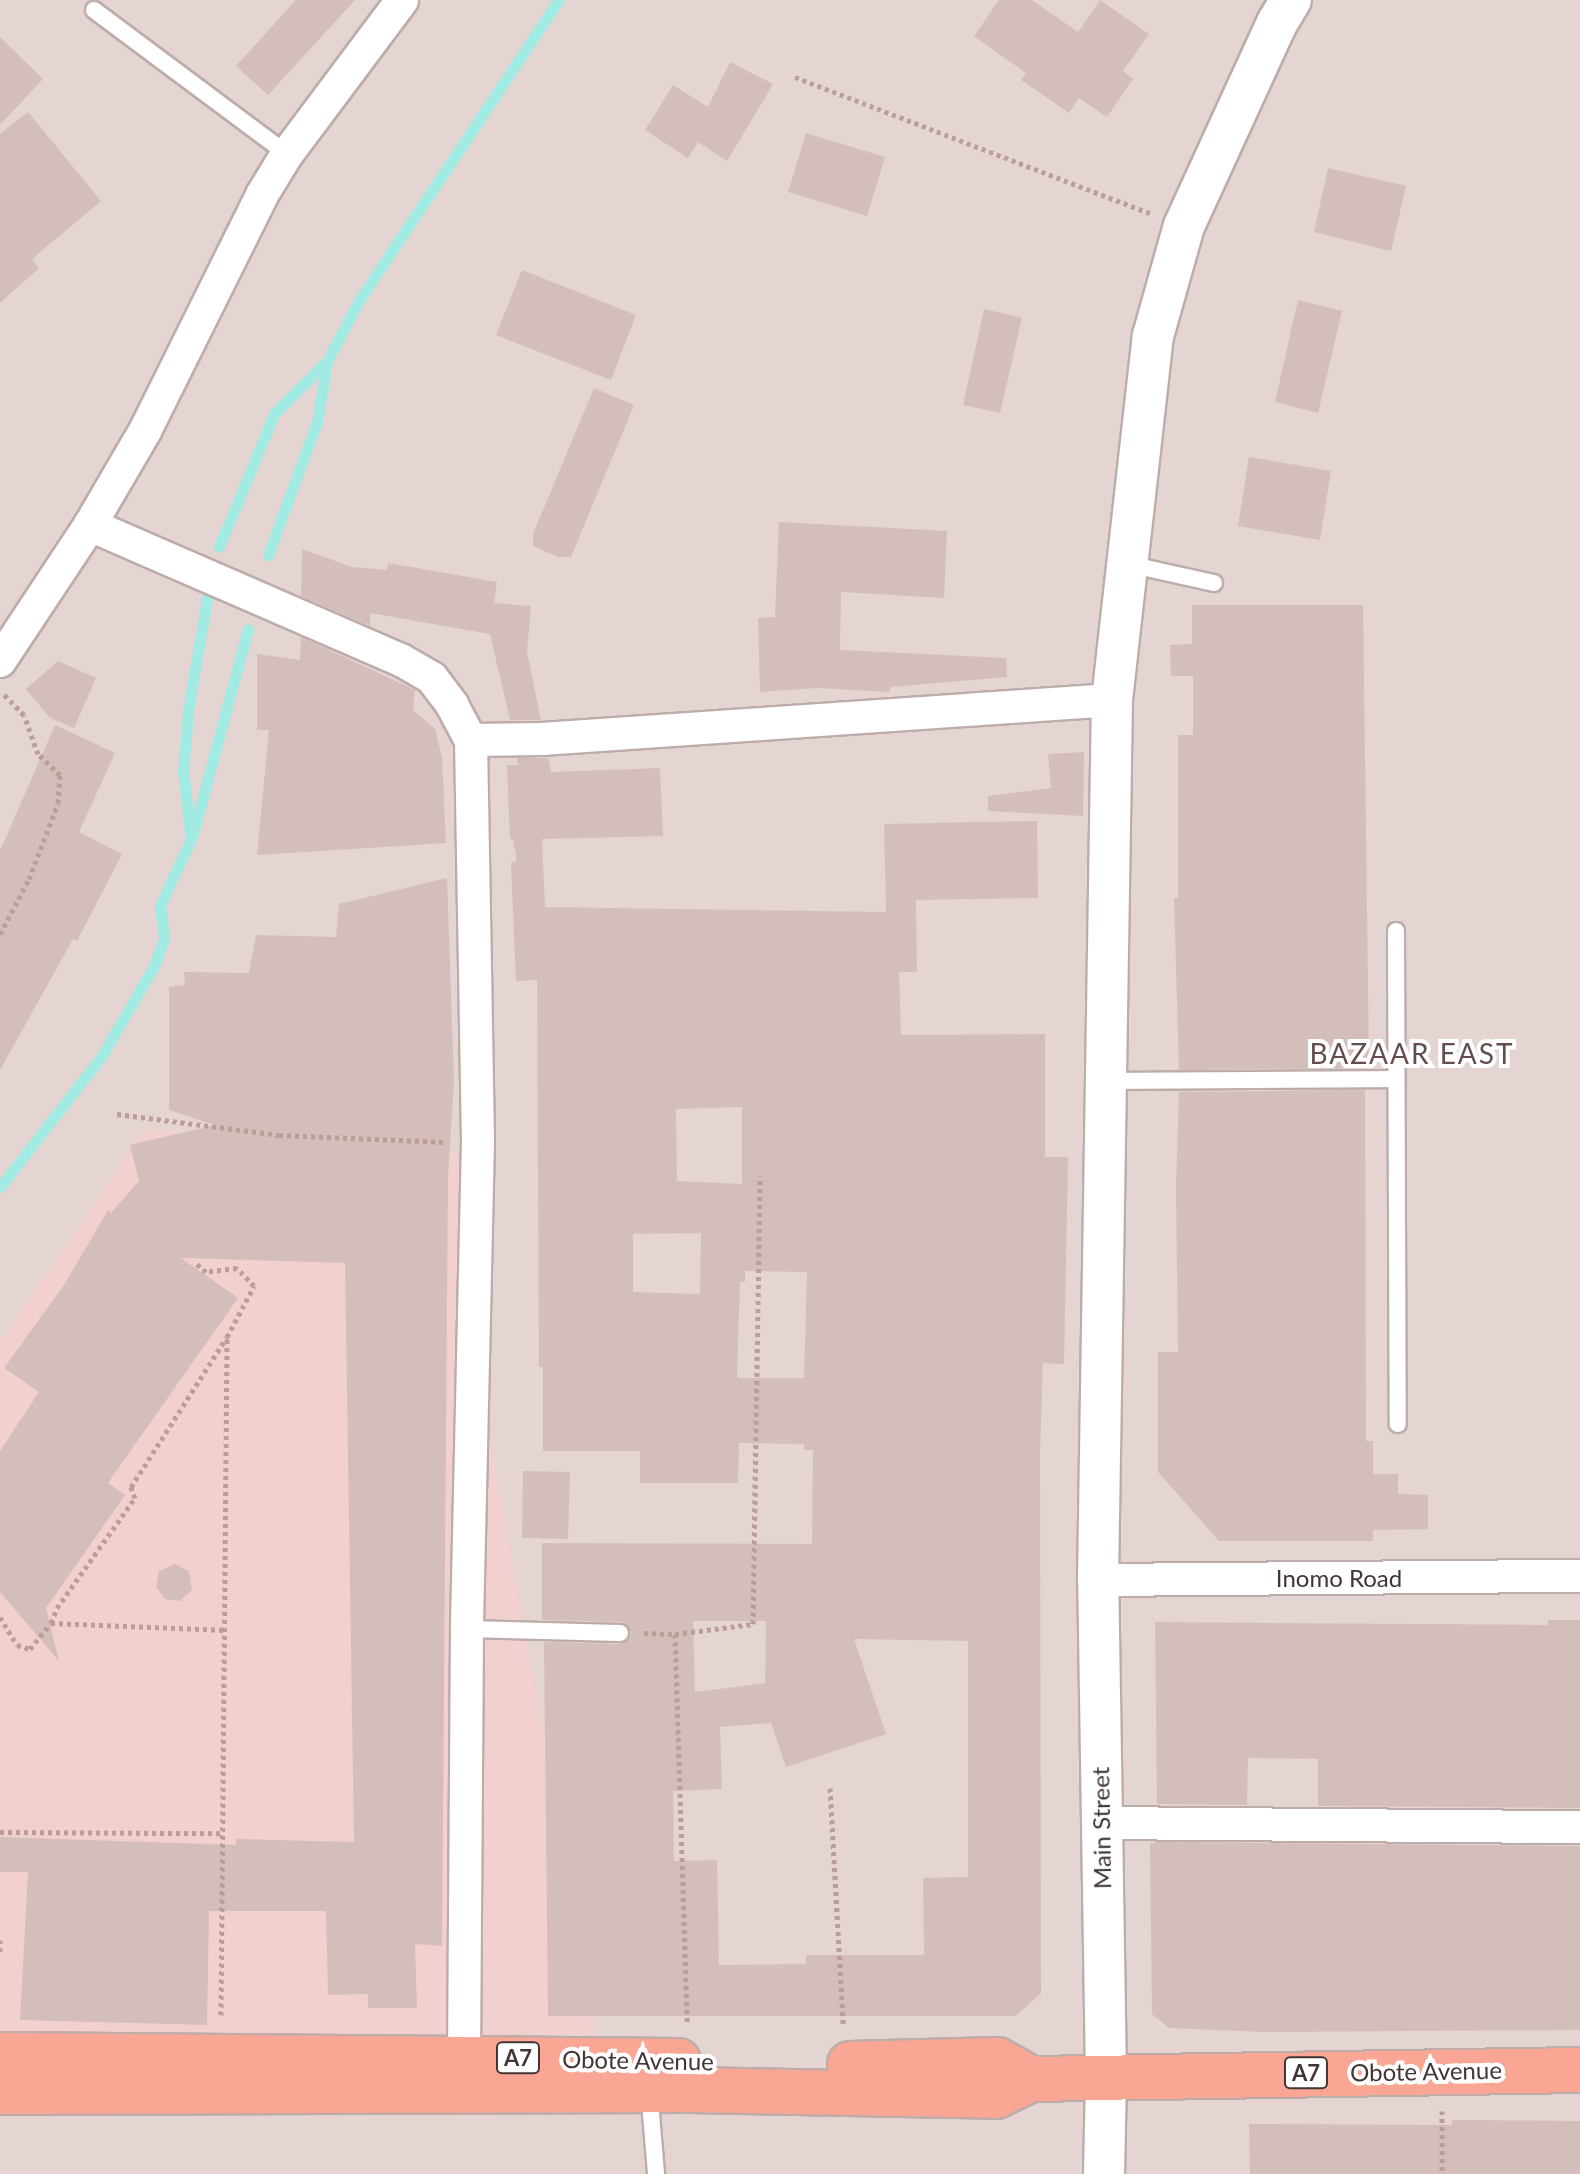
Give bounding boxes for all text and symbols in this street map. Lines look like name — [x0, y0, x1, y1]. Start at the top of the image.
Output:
district label: BAZAAR EAST — [1309, 1036, 1515, 1070]
street label: Inomo Road — [1276, 1564, 1402, 1592]
street label: Main Street — [1086, 1767, 1116, 1889]
road number: A7 — [494, 2040, 542, 2076]
street label: Obote Avenue — [561, 2044, 715, 2076]
road number: A7 — [1282, 2055, 1330, 2091]
street label: Obote Avenue — [1349, 2055, 1503, 2087]

